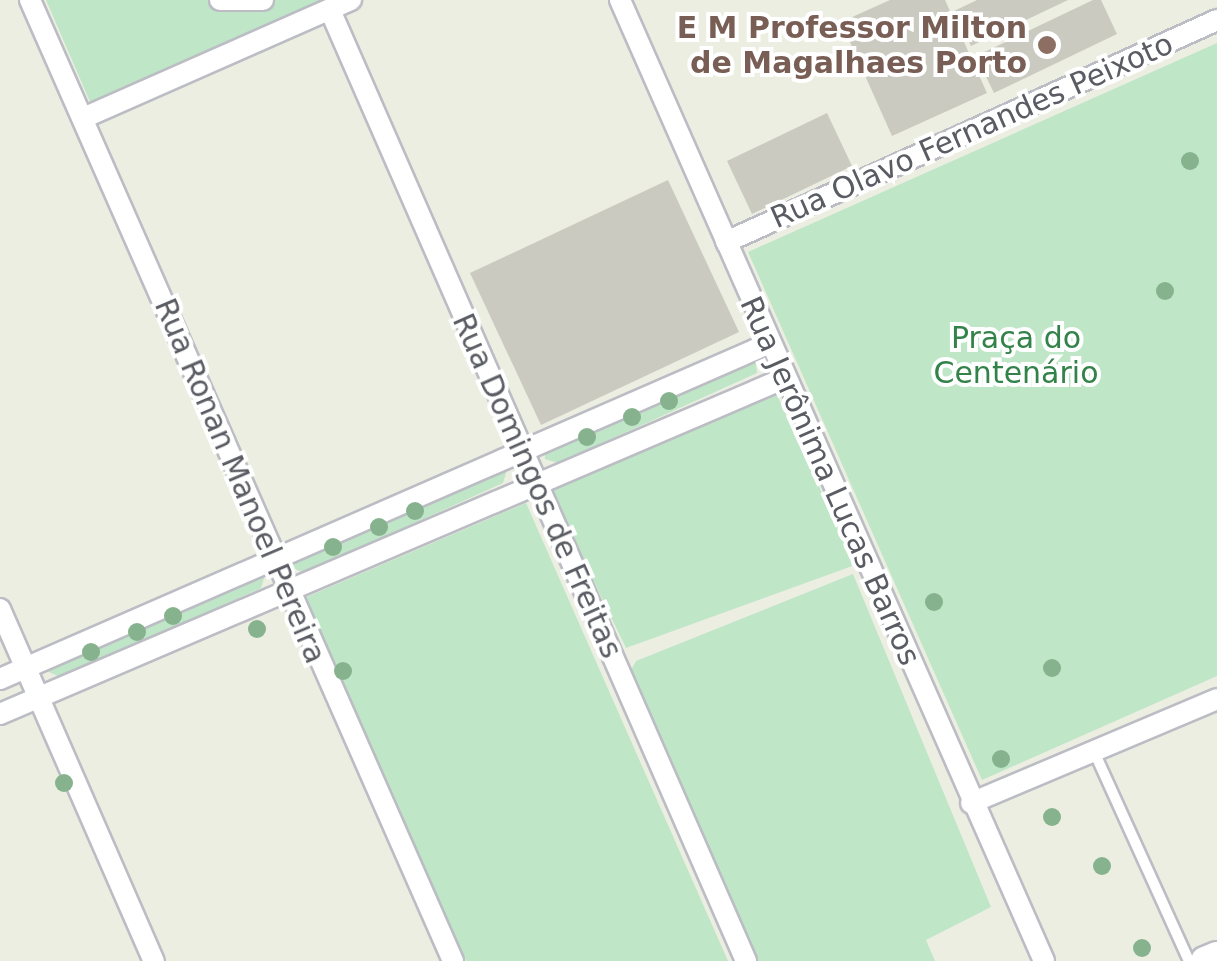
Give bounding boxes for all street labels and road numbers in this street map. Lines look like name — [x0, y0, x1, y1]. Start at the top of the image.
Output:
street label: Rua Olavo Fernandes Peixoto — [765, 26, 1179, 236]
street label: Rua Jerônima Lucas Barros — [732, 291, 928, 671]
street label: Rua Ronan Manoel Pereira — [147, 293, 333, 669]
street label: Rua Domingos de Freitas — [445, 308, 629, 664]

